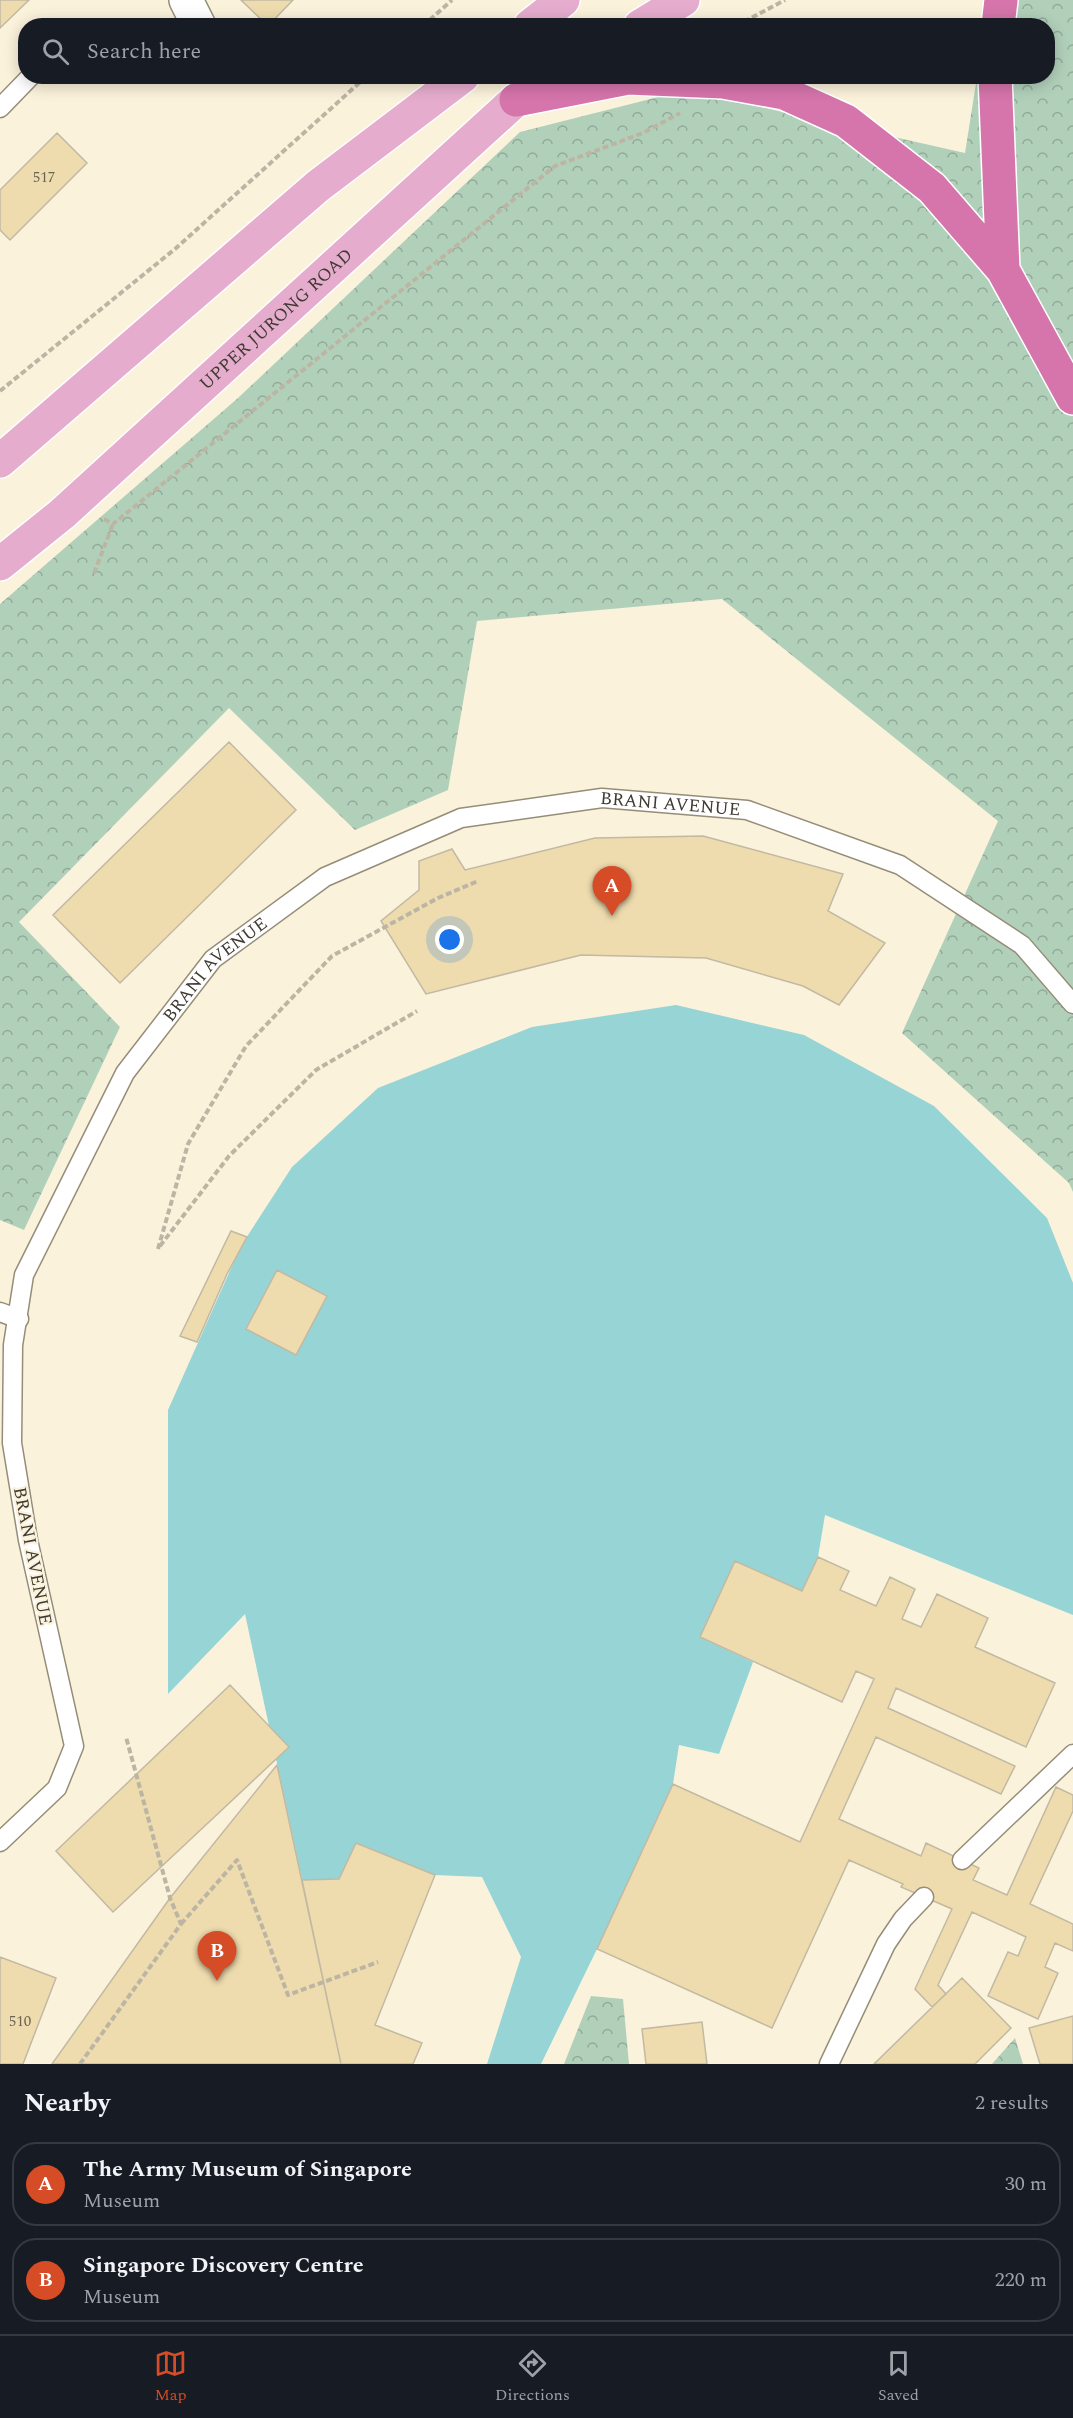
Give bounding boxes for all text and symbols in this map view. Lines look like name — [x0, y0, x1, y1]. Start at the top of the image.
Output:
search box — [18, 18, 1055, 84]
icon: search — [39, 35, 72, 68]
text: Search here — [87, 35, 201, 68]
house number: 517 — [33, 166, 55, 189]
street label: UPPER JURONG ROAD — [193, 242, 359, 397]
street label: BRANI AVENUE — [599, 785, 741, 823]
pin: A — [592, 866, 632, 916]
street label: BRANI AVENUE — [156, 911, 273, 1028]
your location — [435, 925, 464, 954]
street label: BRANI AVENUE — [6, 1485, 59, 1628]
pin: B — [198, 1932, 236, 1981]
house number: 510 — [9, 2010, 31, 2033]
text: Nearby — [24, 2083, 110, 2123]
text: 2 results — [975, 2088, 1049, 2118]
text: The Army Museum of Singapore — [83, 2153, 412, 2186]
text: A — [38, 2169, 53, 2199]
text: 30 m — [1005, 2169, 1047, 2199]
text: Museum — [83, 2186, 160, 2216]
text: Singapore Discovery Centre — [83, 2249, 364, 2282]
text: B — [38, 2265, 53, 2295]
text: 220 m — [995, 2265, 1047, 2295]
text: Museum — [83, 2282, 160, 2312]
tab: Map — [154, 2347, 187, 2407]
tab: Directions — [495, 2347, 570, 2407]
tab: Saved — [878, 2347, 919, 2407]

